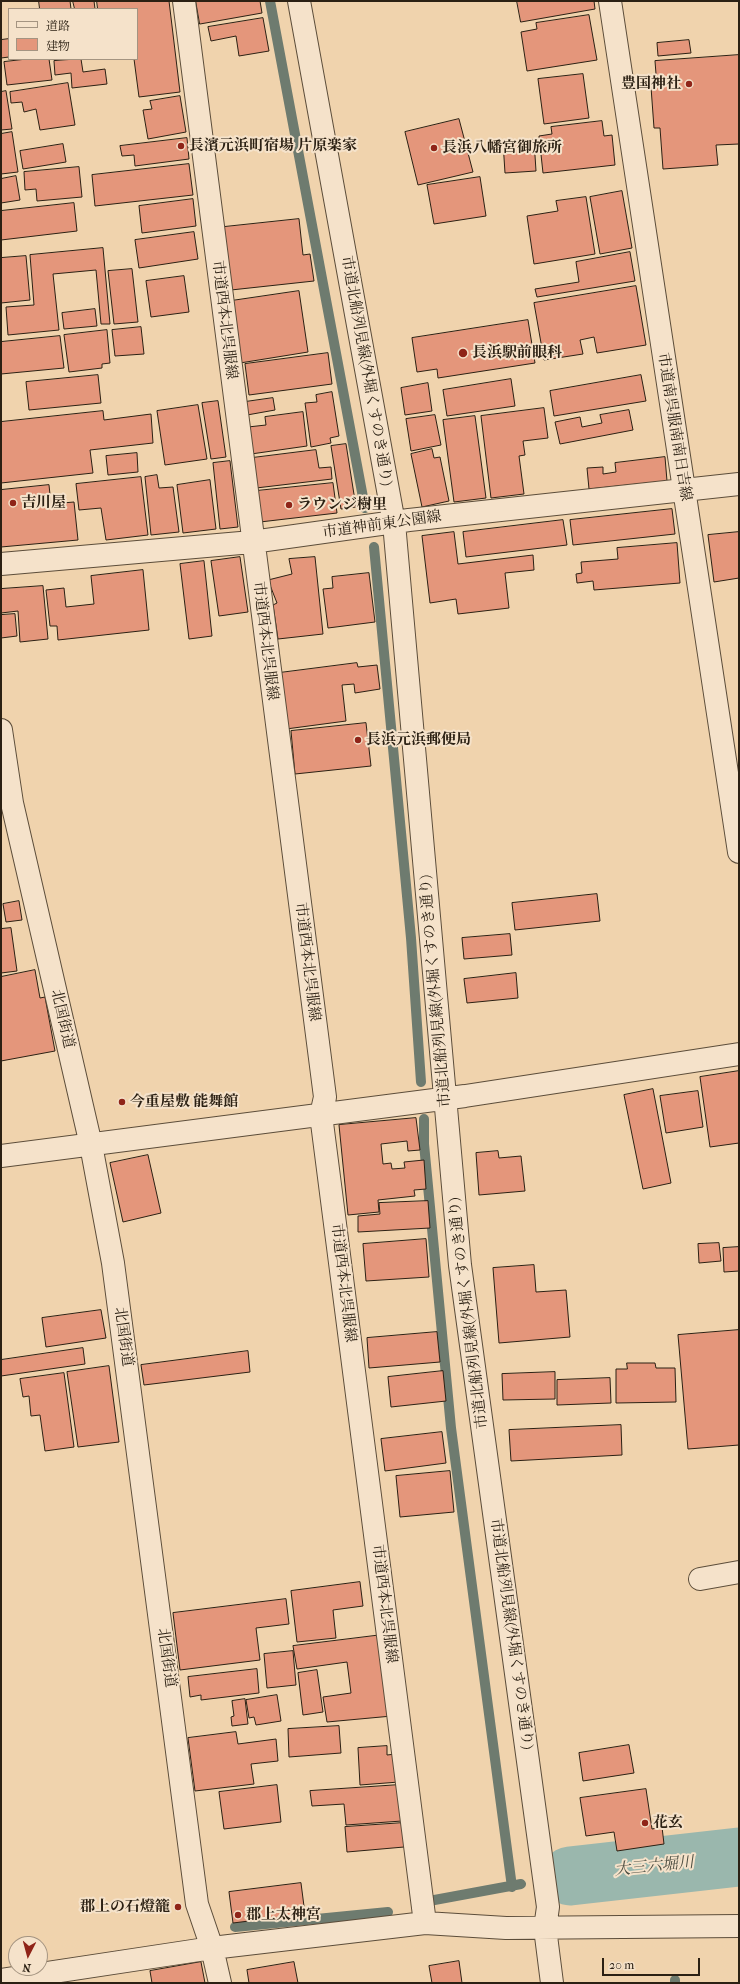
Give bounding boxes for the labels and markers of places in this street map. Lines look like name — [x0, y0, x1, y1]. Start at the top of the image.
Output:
place label: 豊国神社 — [621, 75, 681, 93]
marker: 豊国神社 — [684, 79, 694, 89]
place label: 長濱元浜町宿場 片原楽家 — [189, 137, 357, 155]
place label: 長浜八幡宮御旅所 — [442, 139, 562, 157]
marker: 長濱元浜町宿場 片原楽家 — [176, 141, 186, 151]
marker: 長浜八幡宮御旅所 — [429, 143, 439, 153]
place label: 長浜駅前眼科 — [472, 344, 562, 362]
marker: 長浜駅前眼科 — [457, 347, 469, 359]
place label: 吉川屋 — [21, 494, 66, 512]
place label: ラウンジ樹里 — [297, 496, 387, 514]
marker: 吉川屋 — [8, 498, 18, 508]
marker: ラウンジ樹里 — [284, 500, 294, 510]
place label: 長浜元浜郵便局 — [366, 731, 471, 749]
marker: 長浜元浜郵便局 — [353, 735, 363, 745]
place label: 今重屋敷 能舞館 — [130, 1093, 238, 1111]
marker: 今重屋敷 能舞館 — [117, 1097, 127, 1107]
place label: 花玄 — [653, 1814, 683, 1832]
marker: 花玄 — [640, 1818, 650, 1828]
place label: 郡上の石燈籠 — [80, 1898, 170, 1916]
marker: 郡上の石燈籠 — [173, 1902, 183, 1912]
place label: 郡上太神宮 — [246, 1906, 321, 1924]
marker: 郡上太神宮 — [233, 1910, 243, 1920]

